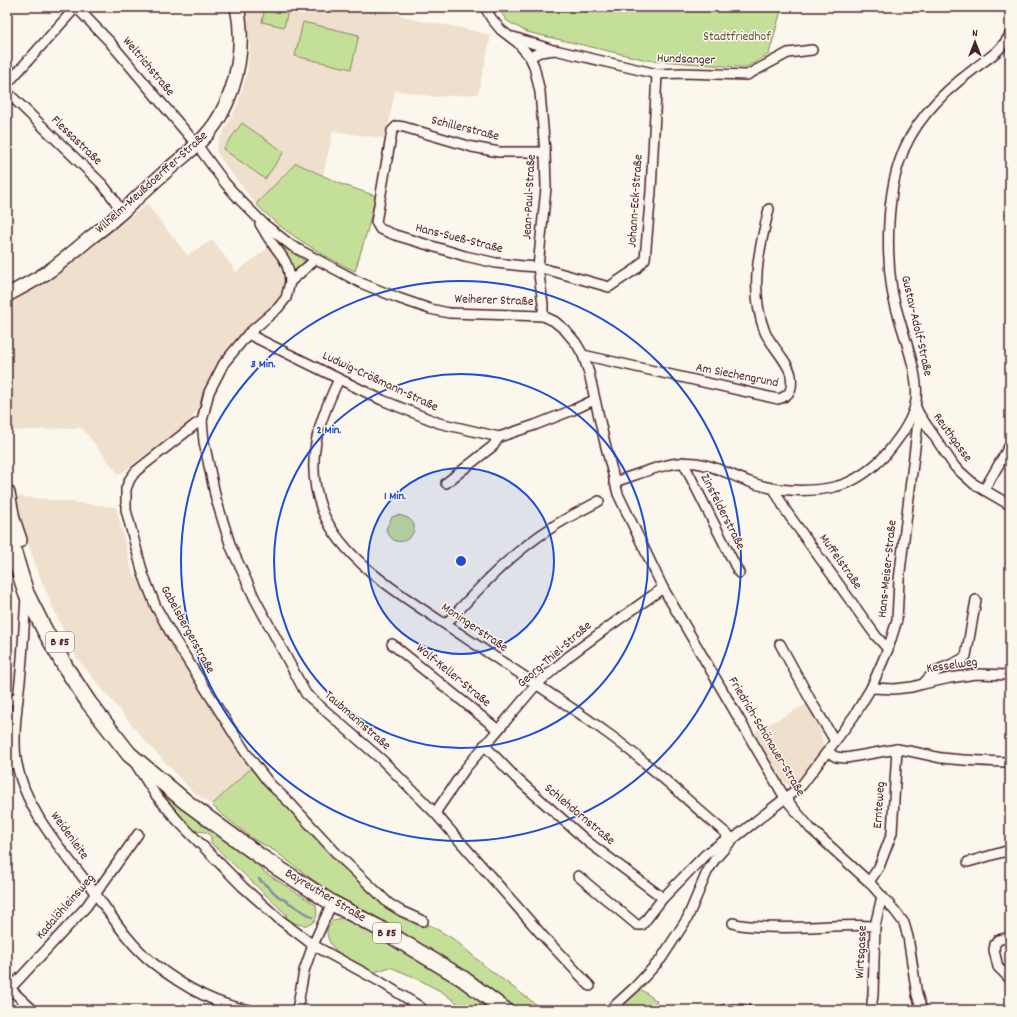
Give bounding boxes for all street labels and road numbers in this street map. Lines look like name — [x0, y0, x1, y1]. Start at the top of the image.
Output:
street label: Weltrichstraße — [117, 33, 179, 101]
street label: Hundsanger — [657, 49, 716, 71]
street label: Schillerstraße — [429, 111, 501, 147]
street label: Flessastraße — [46, 112, 106, 171]
street label: Wilhelm-Meußdoerffer-Straße — [91, 127, 213, 239]
street label: Jean-Paul-Straße — [518, 154, 542, 240]
street label: Johann-Eck-Straße — [623, 154, 649, 248]
street label: Hans-Sueß-Straße — [413, 219, 505, 259]
street label: Gustav-Adolf-Straße — [895, 274, 937, 379]
street label: Weiherer Straße — [454, 290, 534, 312]
street label: Ludwig-Crößmann-Straße — [319, 347, 441, 417]
street label: Am Siechengrund — [694, 359, 780, 393]
street label: Reuthgasse — [928, 409, 977, 467]
street label: Zinsfelderstraße — [695, 471, 749, 553]
street label: Hans-Meiser-Straße — [873, 519, 903, 619]
street label: Muffelstraße — [814, 530, 866, 594]
street label: Gabelsbergerstraße — [155, 583, 219, 678]
street label: Moningerstraße — [437, 599, 512, 658]
street label: Georg-Thiel-Straße — [514, 617, 597, 693]
road number: B 85 — [46, 632, 74, 652]
street label: Wolf-Keller-Straße — [411, 640, 495, 712]
street label: Kesselweg — [925, 653, 979, 679]
street label: Friedrich-Schönauer-Straße — [723, 674, 809, 801]
street label: Taubmannstraße — [320, 687, 395, 755]
street label: Schlehdornstraße — [539, 780, 619, 851]
street label: Ernteweg — [869, 781, 891, 829]
street label: Weidenleite — [45, 808, 93, 864]
street label: Bayreuther Straße — [281, 864, 369, 928]
street label: Kadalöhleinsweg — [32, 870, 100, 944]
road number: B 85 — [373, 923, 401, 943]
street label: Wirtsgasse — [851, 925, 873, 979]

